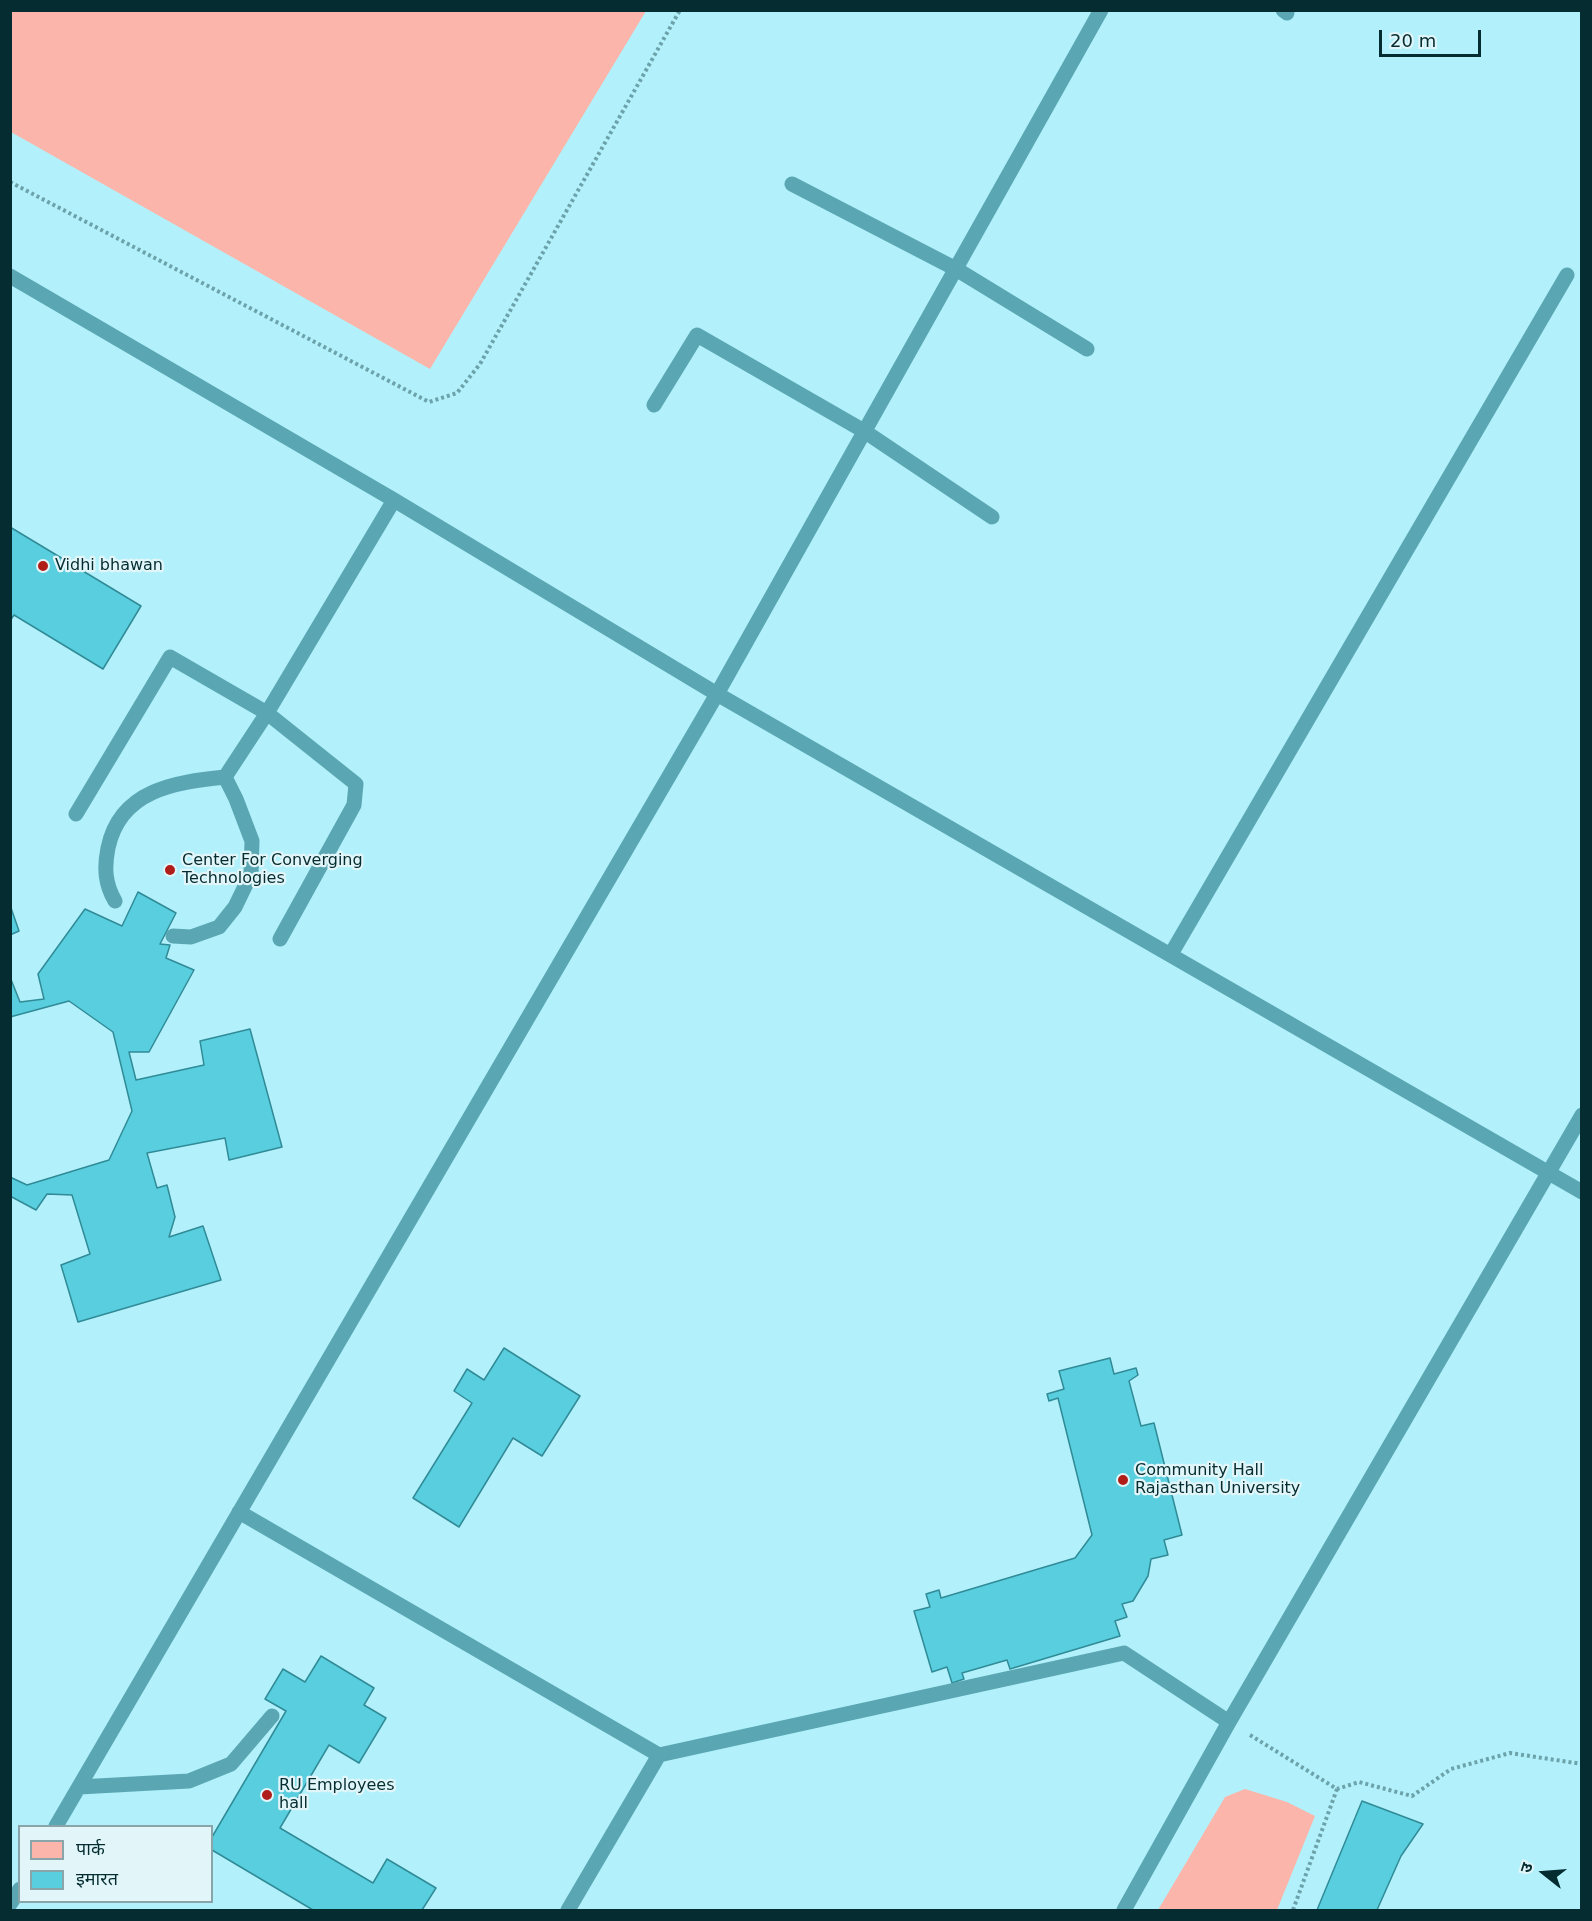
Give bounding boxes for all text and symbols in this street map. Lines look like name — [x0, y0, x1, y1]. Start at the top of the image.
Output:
scale bar — [1382, 18, 1484, 56]
text: 20 m — [1390, 30, 1436, 51]
place label: Vidhi bhawan — [55, 556, 163, 576]
marker: Vidhi bhawan — [36, 559, 50, 573]
place label: Center For Converging Technologies — [182, 851, 363, 889]
marker: Center For Converging Technologies — [163, 863, 177, 877]
place label: Community Hall Rajasthan University — [1135, 1461, 1300, 1499]
marker: Community Hall Rajasthan University — [1116, 1473, 1130, 1487]
place label: RU Employees hall — [279, 1776, 394, 1814]
marker: RU Employees hall — [260, 1788, 274, 1802]
legend — [18, 1825, 213, 1903]
text: पार्क — [76, 1838, 105, 1859]
north arrow — [1514, 1843, 1574, 1903]
text: उ — [1516, 1860, 1537, 1875]
text: इमारत — [76, 1868, 118, 1889]

